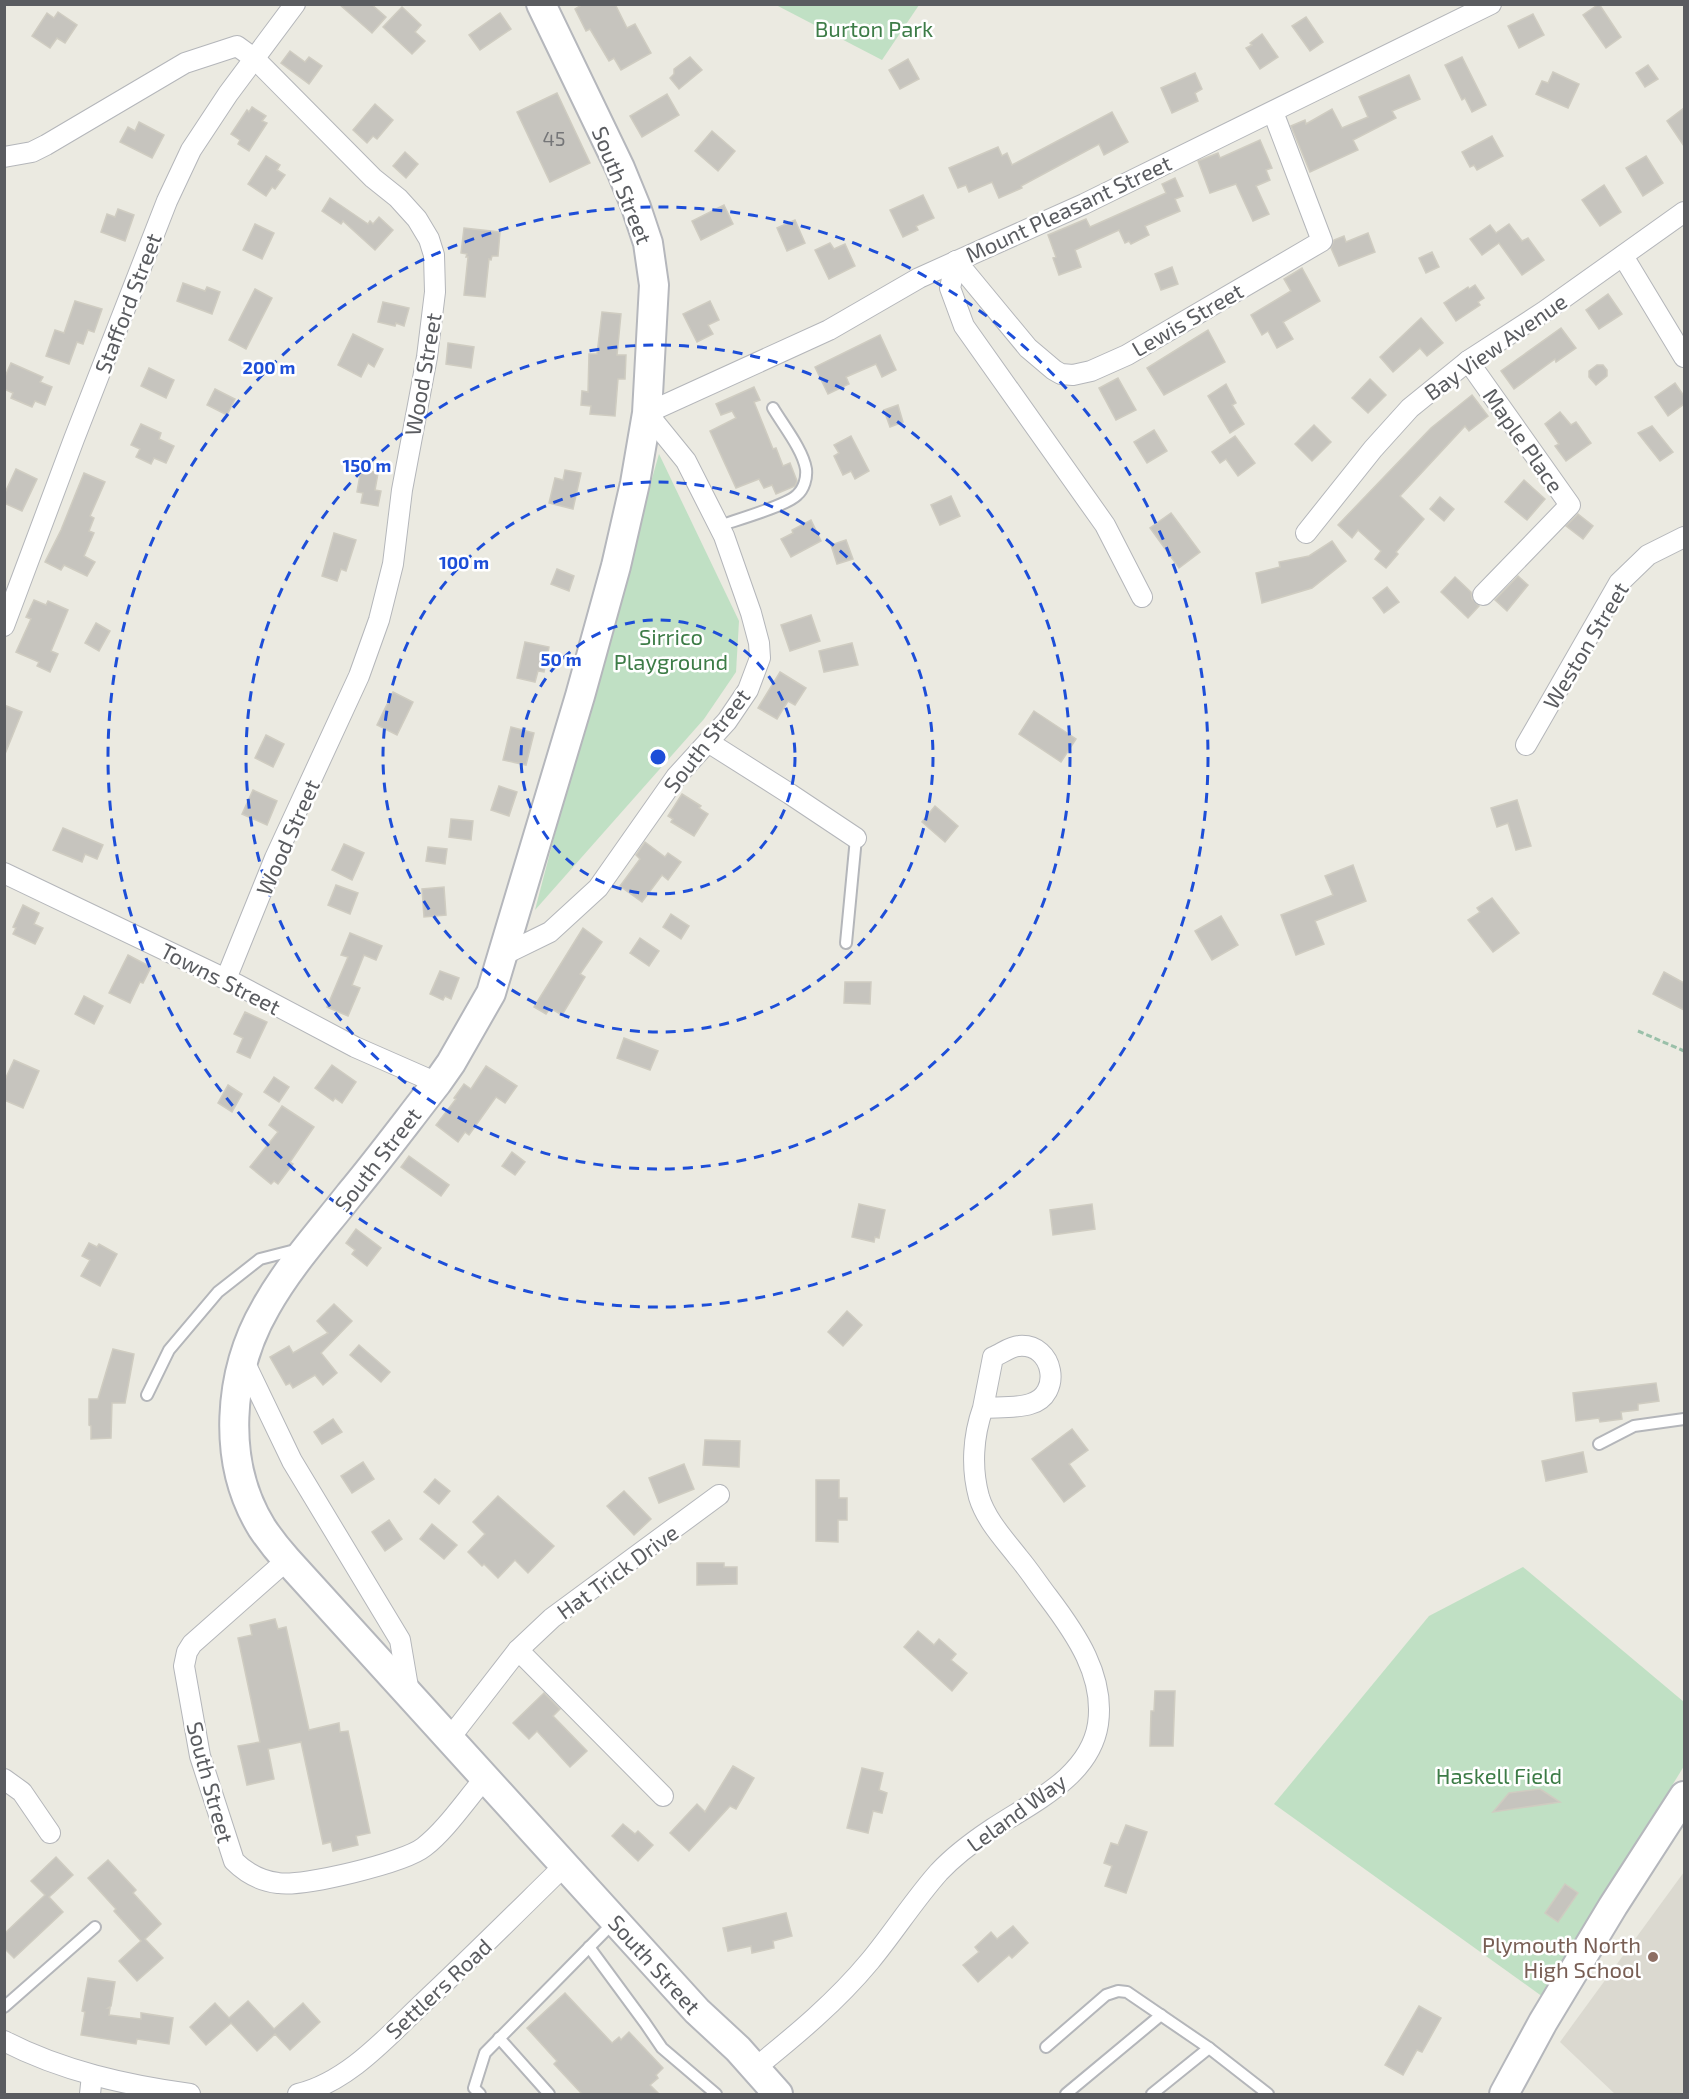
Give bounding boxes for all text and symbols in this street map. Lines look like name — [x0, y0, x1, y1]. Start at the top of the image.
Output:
park label: Burton Park — [815, 15, 933, 41]
street label: South Street — [588, 122, 658, 248]
house number: 45 — [542, 126, 566, 150]
street label: Mount Pleasant Street — [961, 149, 1175, 267]
street label: Stafford Street — [88, 229, 166, 377]
street label: Lewis Street — [1127, 277, 1247, 361]
street label: Bay View Avenue — [1419, 287, 1571, 405]
street label: Wood Street — [398, 311, 446, 437]
text: 200 m — [243, 356, 295, 378]
street label: Maple Place — [1479, 383, 1569, 497]
text: 150 m — [343, 454, 391, 476]
text: 100 m — [439, 551, 489, 573]
street label: Weston Street — [1537, 577, 1633, 713]
park label: Sirrico Playground — [614, 623, 728, 674]
text: 50 m — [540, 648, 582, 670]
street label: South Street — [657, 683, 755, 797]
centre of rings — [648, 747, 668, 767]
street label: Wood Street — [250, 775, 324, 899]
street label: Towns Street — [157, 937, 285, 1019]
street label: South Street — [328, 1102, 426, 1216]
street label: Hat Trick Drive — [551, 1518, 683, 1624]
street label: South Street — [182, 1718, 240, 1846]
park label: Haskell Field — [1436, 1762, 1562, 1788]
street label: Leland Way — [961, 1767, 1071, 1857]
street label: South Street — [604, 1909, 706, 2019]
place label: Plymouth North High School — [1482, 1931, 1641, 1982]
street label: Settlers Road — [380, 1933, 496, 2043]
marker: Plymouth North High School — [1646, 1950, 1660, 1964]

